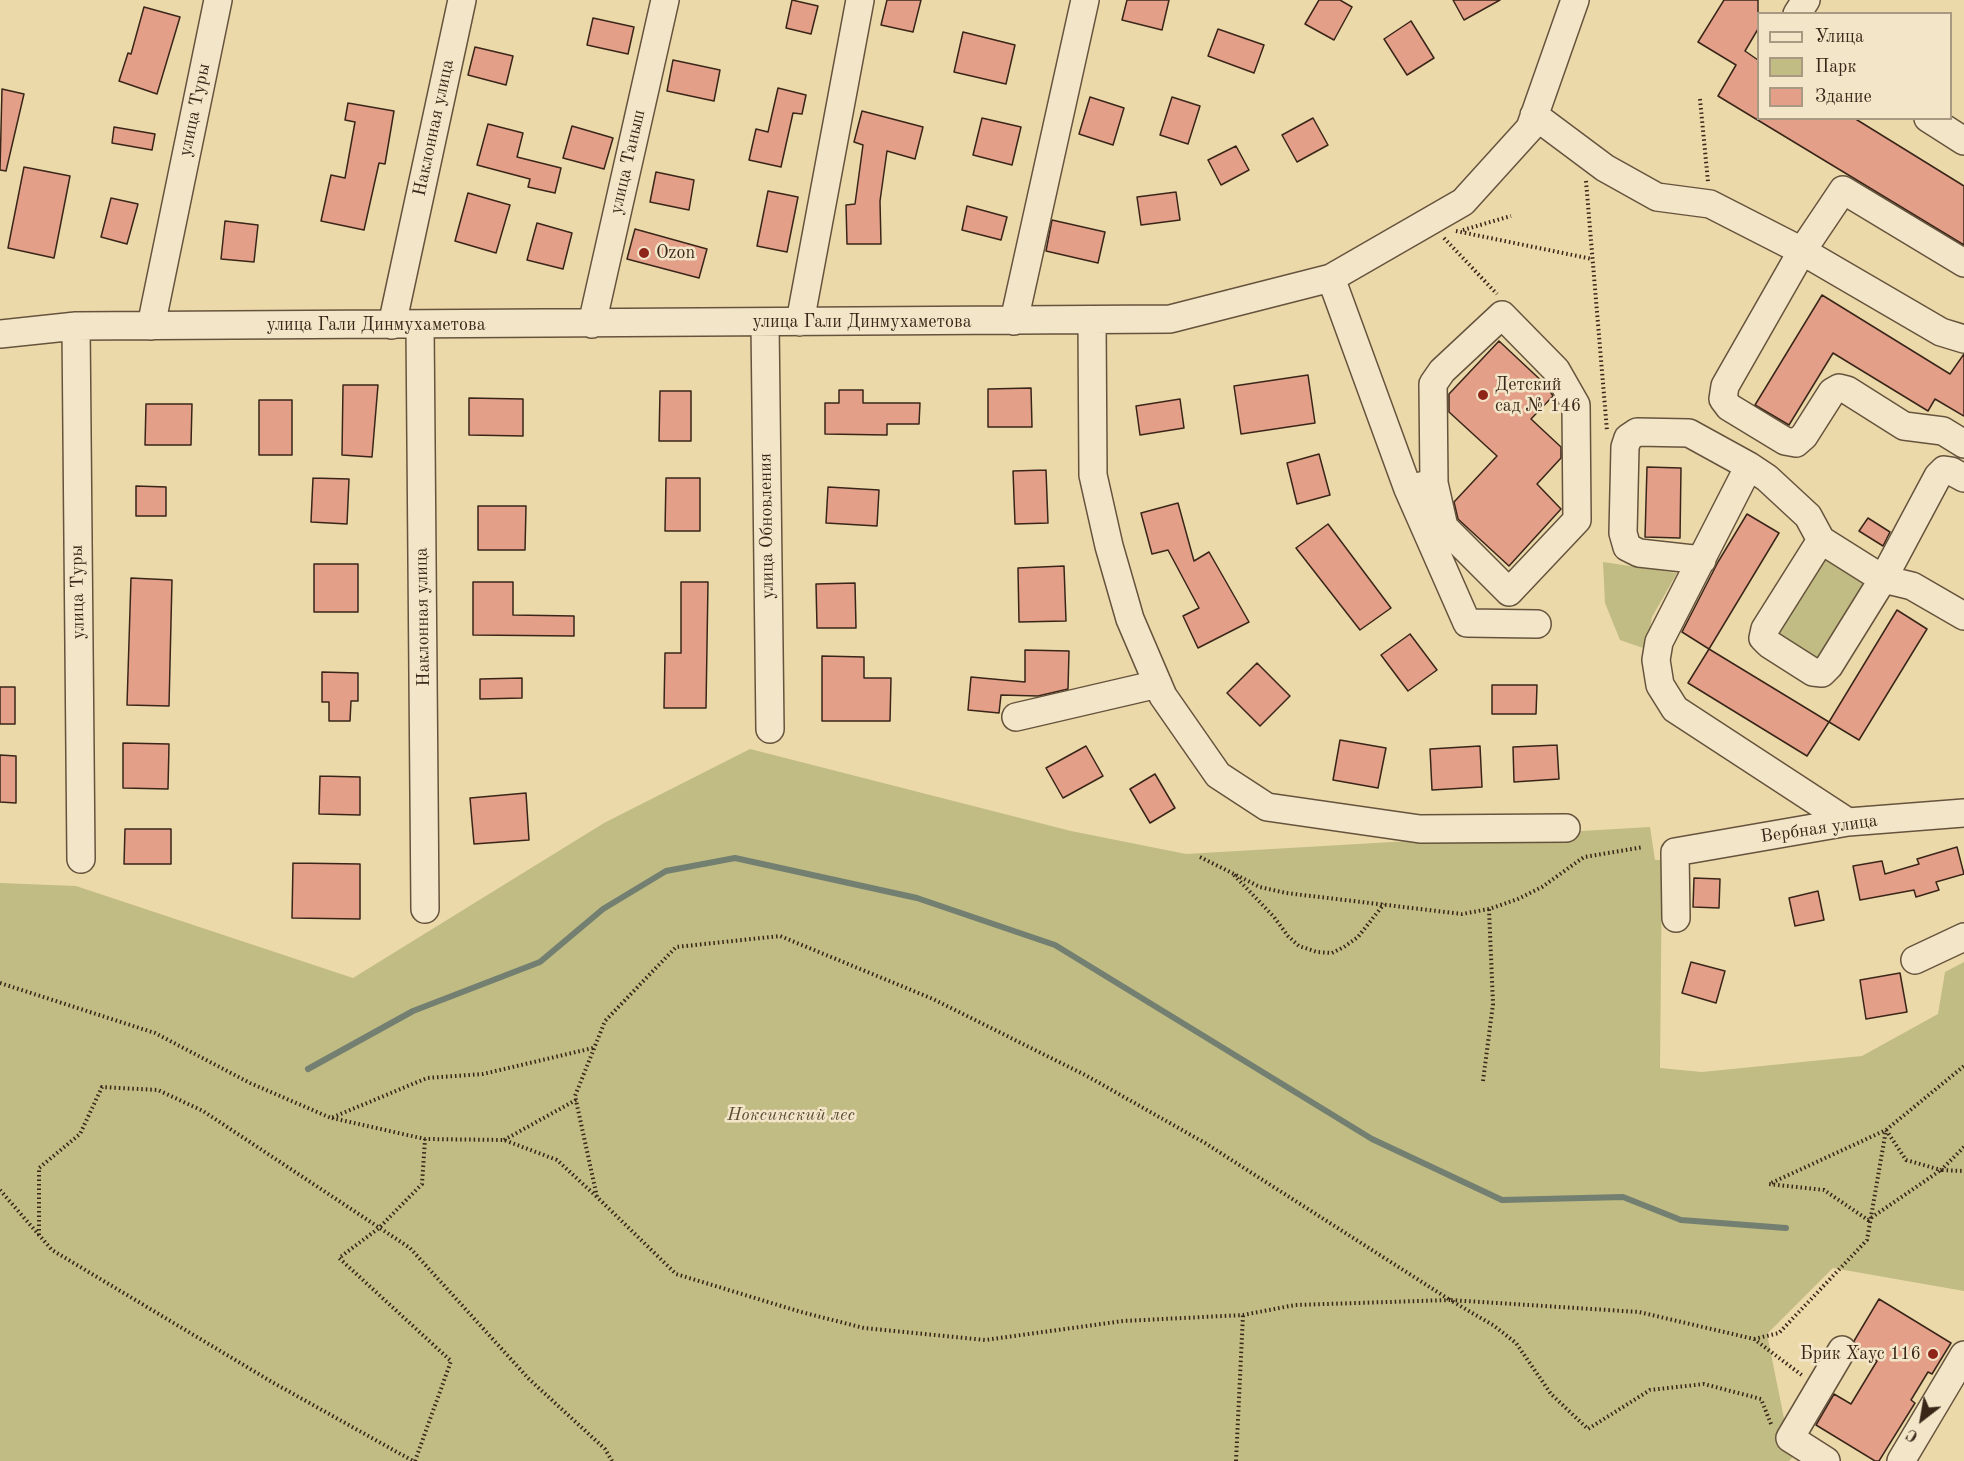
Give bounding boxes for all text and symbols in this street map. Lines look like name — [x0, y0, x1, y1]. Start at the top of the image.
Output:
legend — [1757, 12, 1952, 120]
text: Улица — [1815, 28, 1864, 46]
street label: Наклонная улица — [409, 58, 459, 198]
text: Парк — [1815, 58, 1856, 76]
street label: улица Туры — [175, 61, 215, 159]
text: Здание — [1815, 88, 1872, 106]
street label: улица Таныш — [606, 108, 650, 216]
place label: Ozon — [656, 242, 695, 264]
marker: Ozon — [637, 246, 651, 260]
street label: улица Гали Динмухаметова — [752, 311, 972, 333]
street label: улица Гали Динмухаметова — [266, 314, 486, 336]
place label: Детский сад № 146 — [1495, 374, 1581, 416]
marker: Детский сад № 146 — [1476, 388, 1490, 402]
street label: улица Обновления — [755, 453, 779, 599]
street label: улица Туры — [66, 544, 90, 640]
street label: Наклонная улица — [411, 547, 435, 687]
street label: Вербная улица — [1759, 810, 1879, 848]
park label: Ноксинский лес — [727, 1104, 855, 1126]
place label: Брик Хаус 116 — [1800, 1343, 1921, 1365]
marker: Брик Хаус 116 — [1926, 1347, 1940, 1361]
north arrow — [1892, 1389, 1952, 1449]
text: С — [1904, 1425, 1921, 1444]

